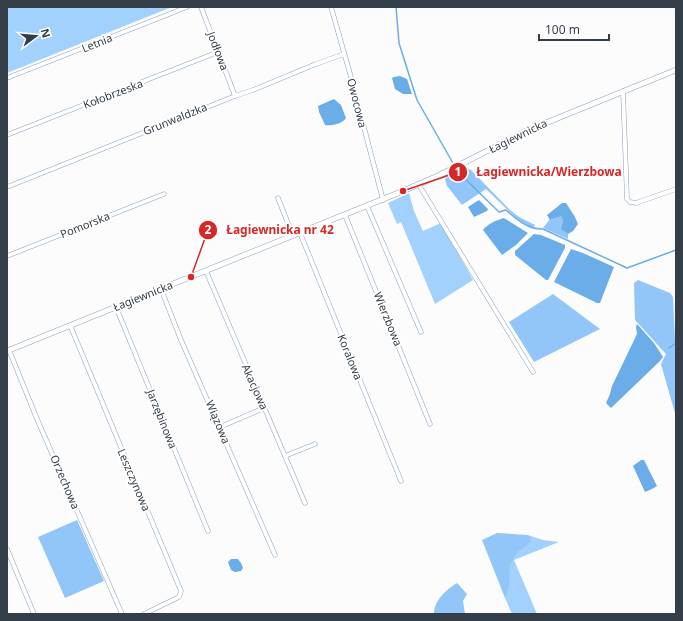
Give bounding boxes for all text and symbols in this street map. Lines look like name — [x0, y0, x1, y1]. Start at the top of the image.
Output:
north arrow — [16, 16, 56, 56]
scale bar — [539, 16, 609, 42]
text: 100 m — [545, 21, 580, 38]
text: N — [38, 27, 55, 39]
street label: Jodłowa — [204, 28, 233, 72]
street label: Letnia — [79, 30, 114, 55]
street label: Kołobrzeska — [81, 75, 145, 112]
street label: Owocowa — [344, 77, 371, 129]
street label: Grunwaldzka — [141, 99, 209, 138]
street label: Łagiewnicka — [486, 115, 549, 156]
callout: Łagiewnicka/Wierzbowa — [448, 160, 630, 184]
text: 1 — [455, 163, 461, 180]
text: Łagiewnicka/Wierzbowa — [476, 163, 622, 180]
street label: Pomorska — [58, 208, 112, 241]
callout: Łagiewnicka nr 42 — [198, 218, 342, 242]
text: 2 — [205, 221, 212, 238]
text: Łagiewnicka nr 42 — [226, 221, 334, 238]
street label: Łagiewnicka — [111, 277, 175, 314]
street label: Wierzbowa — [371, 290, 406, 348]
street label: Koralowa — [335, 332, 366, 382]
street label: Akacjowa — [239, 362, 272, 412]
street label: Jarzębinowa — [143, 386, 181, 451]
street label: Wiązowa — [203, 398, 234, 446]
street label: Leszczynowa — [115, 446, 154, 513]
street label: Orzechowa — [47, 452, 84, 511]

